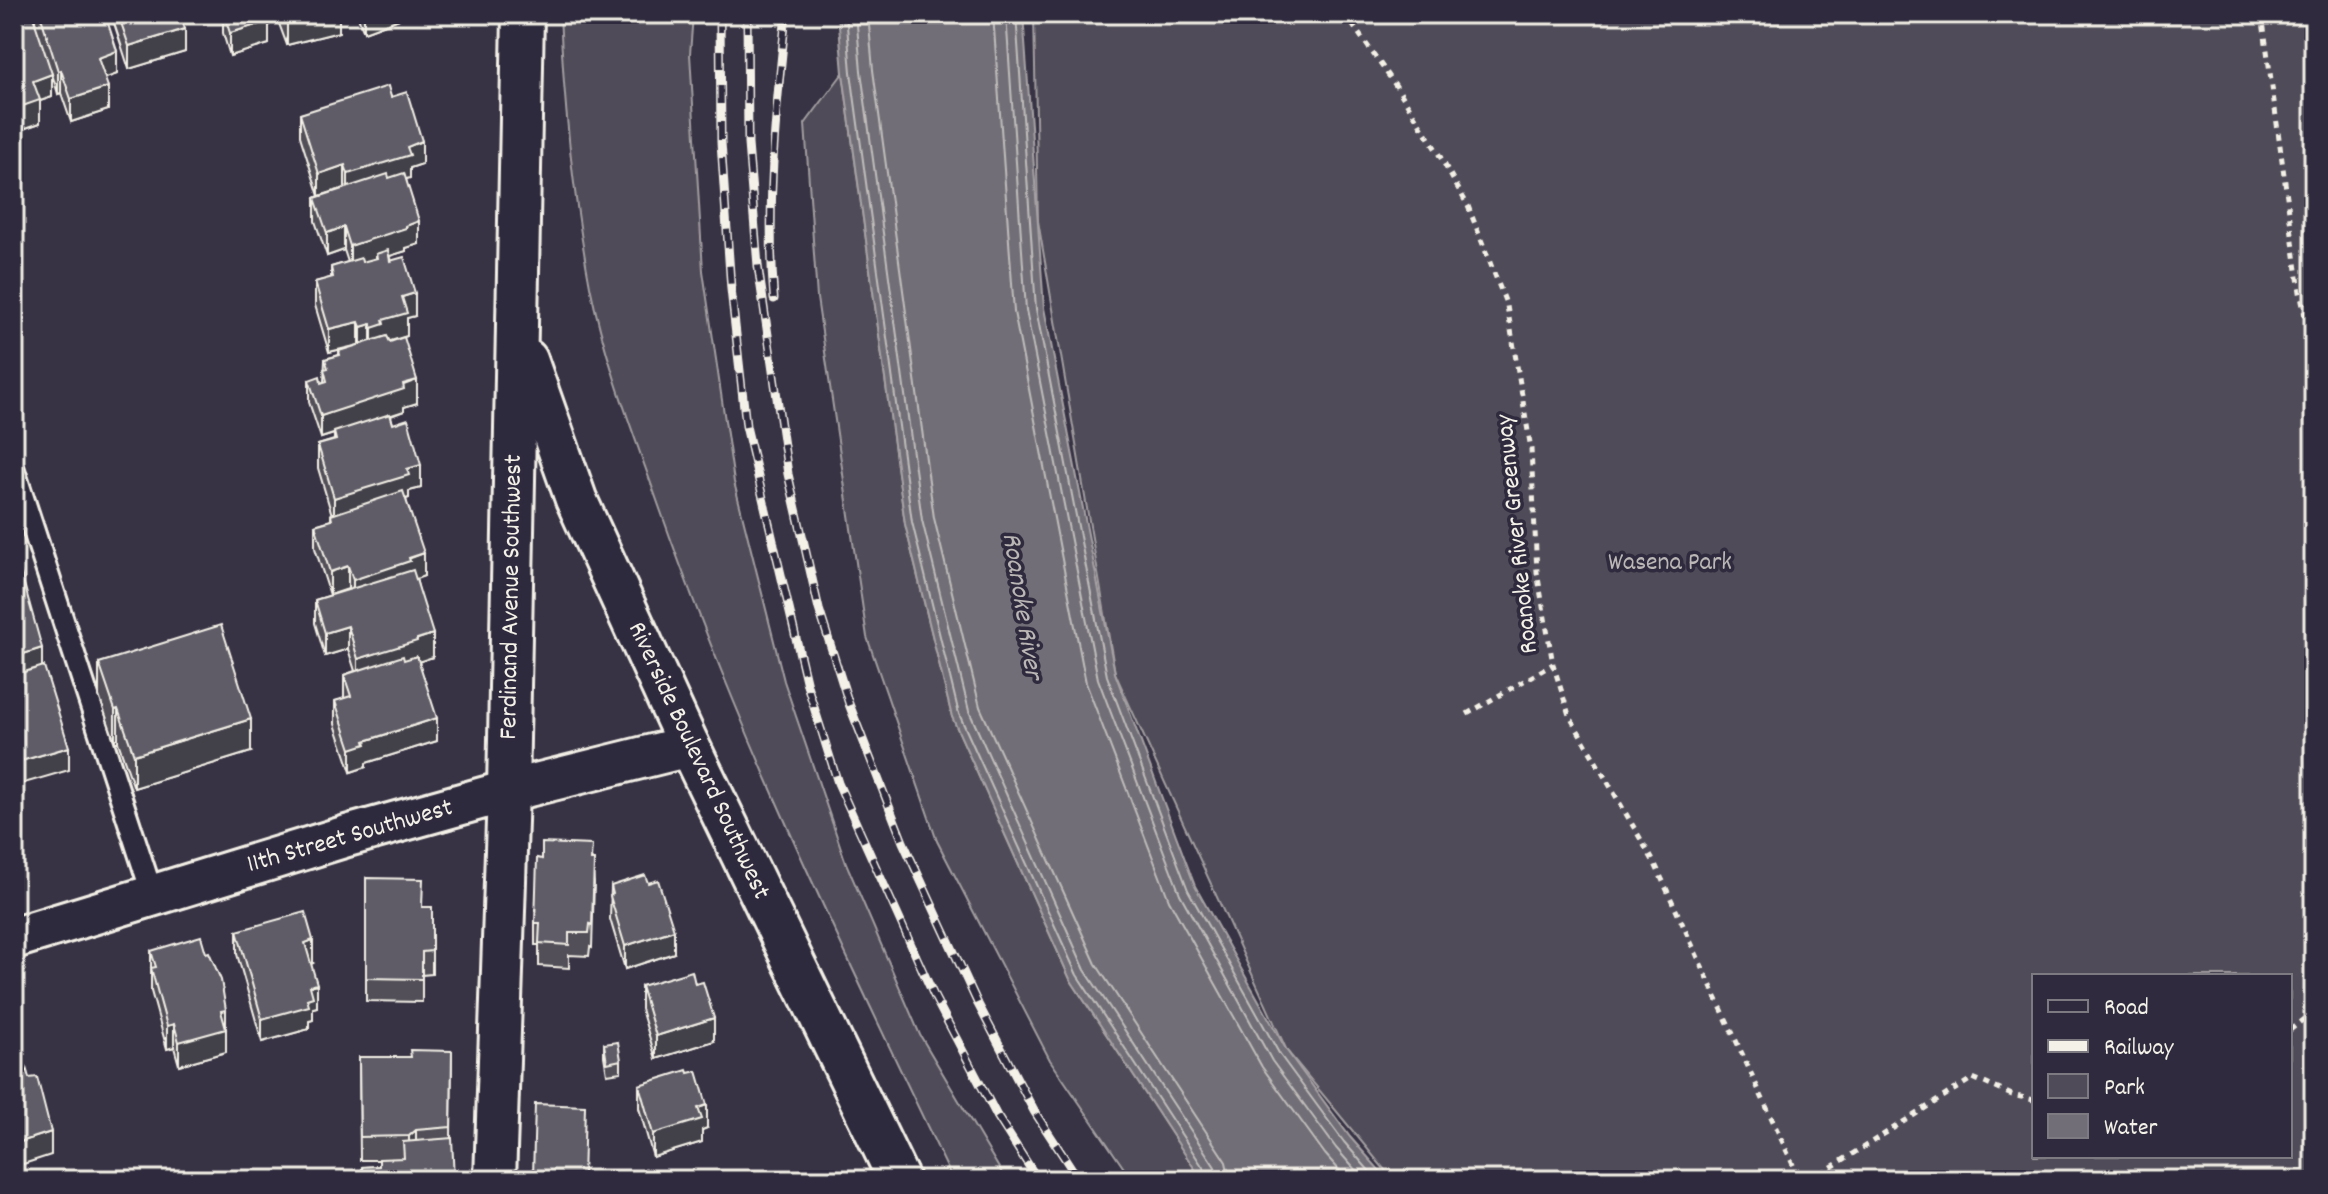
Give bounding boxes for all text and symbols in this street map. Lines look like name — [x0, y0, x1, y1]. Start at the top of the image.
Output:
street label: Roanoke River Greenway — [1487, 412, 1549, 656]
street label: Ferdinand Avenue Southwest — [491, 454, 533, 740]
water label: Roanoke River — [989, 530, 1052, 686]
park label: Wasena Park — [1608, 545, 1732, 582]
street label: Riverside Boulevard Southwest — [617, 616, 779, 906]
street label: 11th Street Southwest — [243, 790, 458, 884]
legend — [2032, 974, 2292, 1158]
text: Road — [2104, 992, 2149, 1026]
text: Railway — [2104, 1032, 2175, 1066]
text: Park — [2104, 1072, 2145, 1106]
text: Water — [2104, 1112, 2157, 1146]

